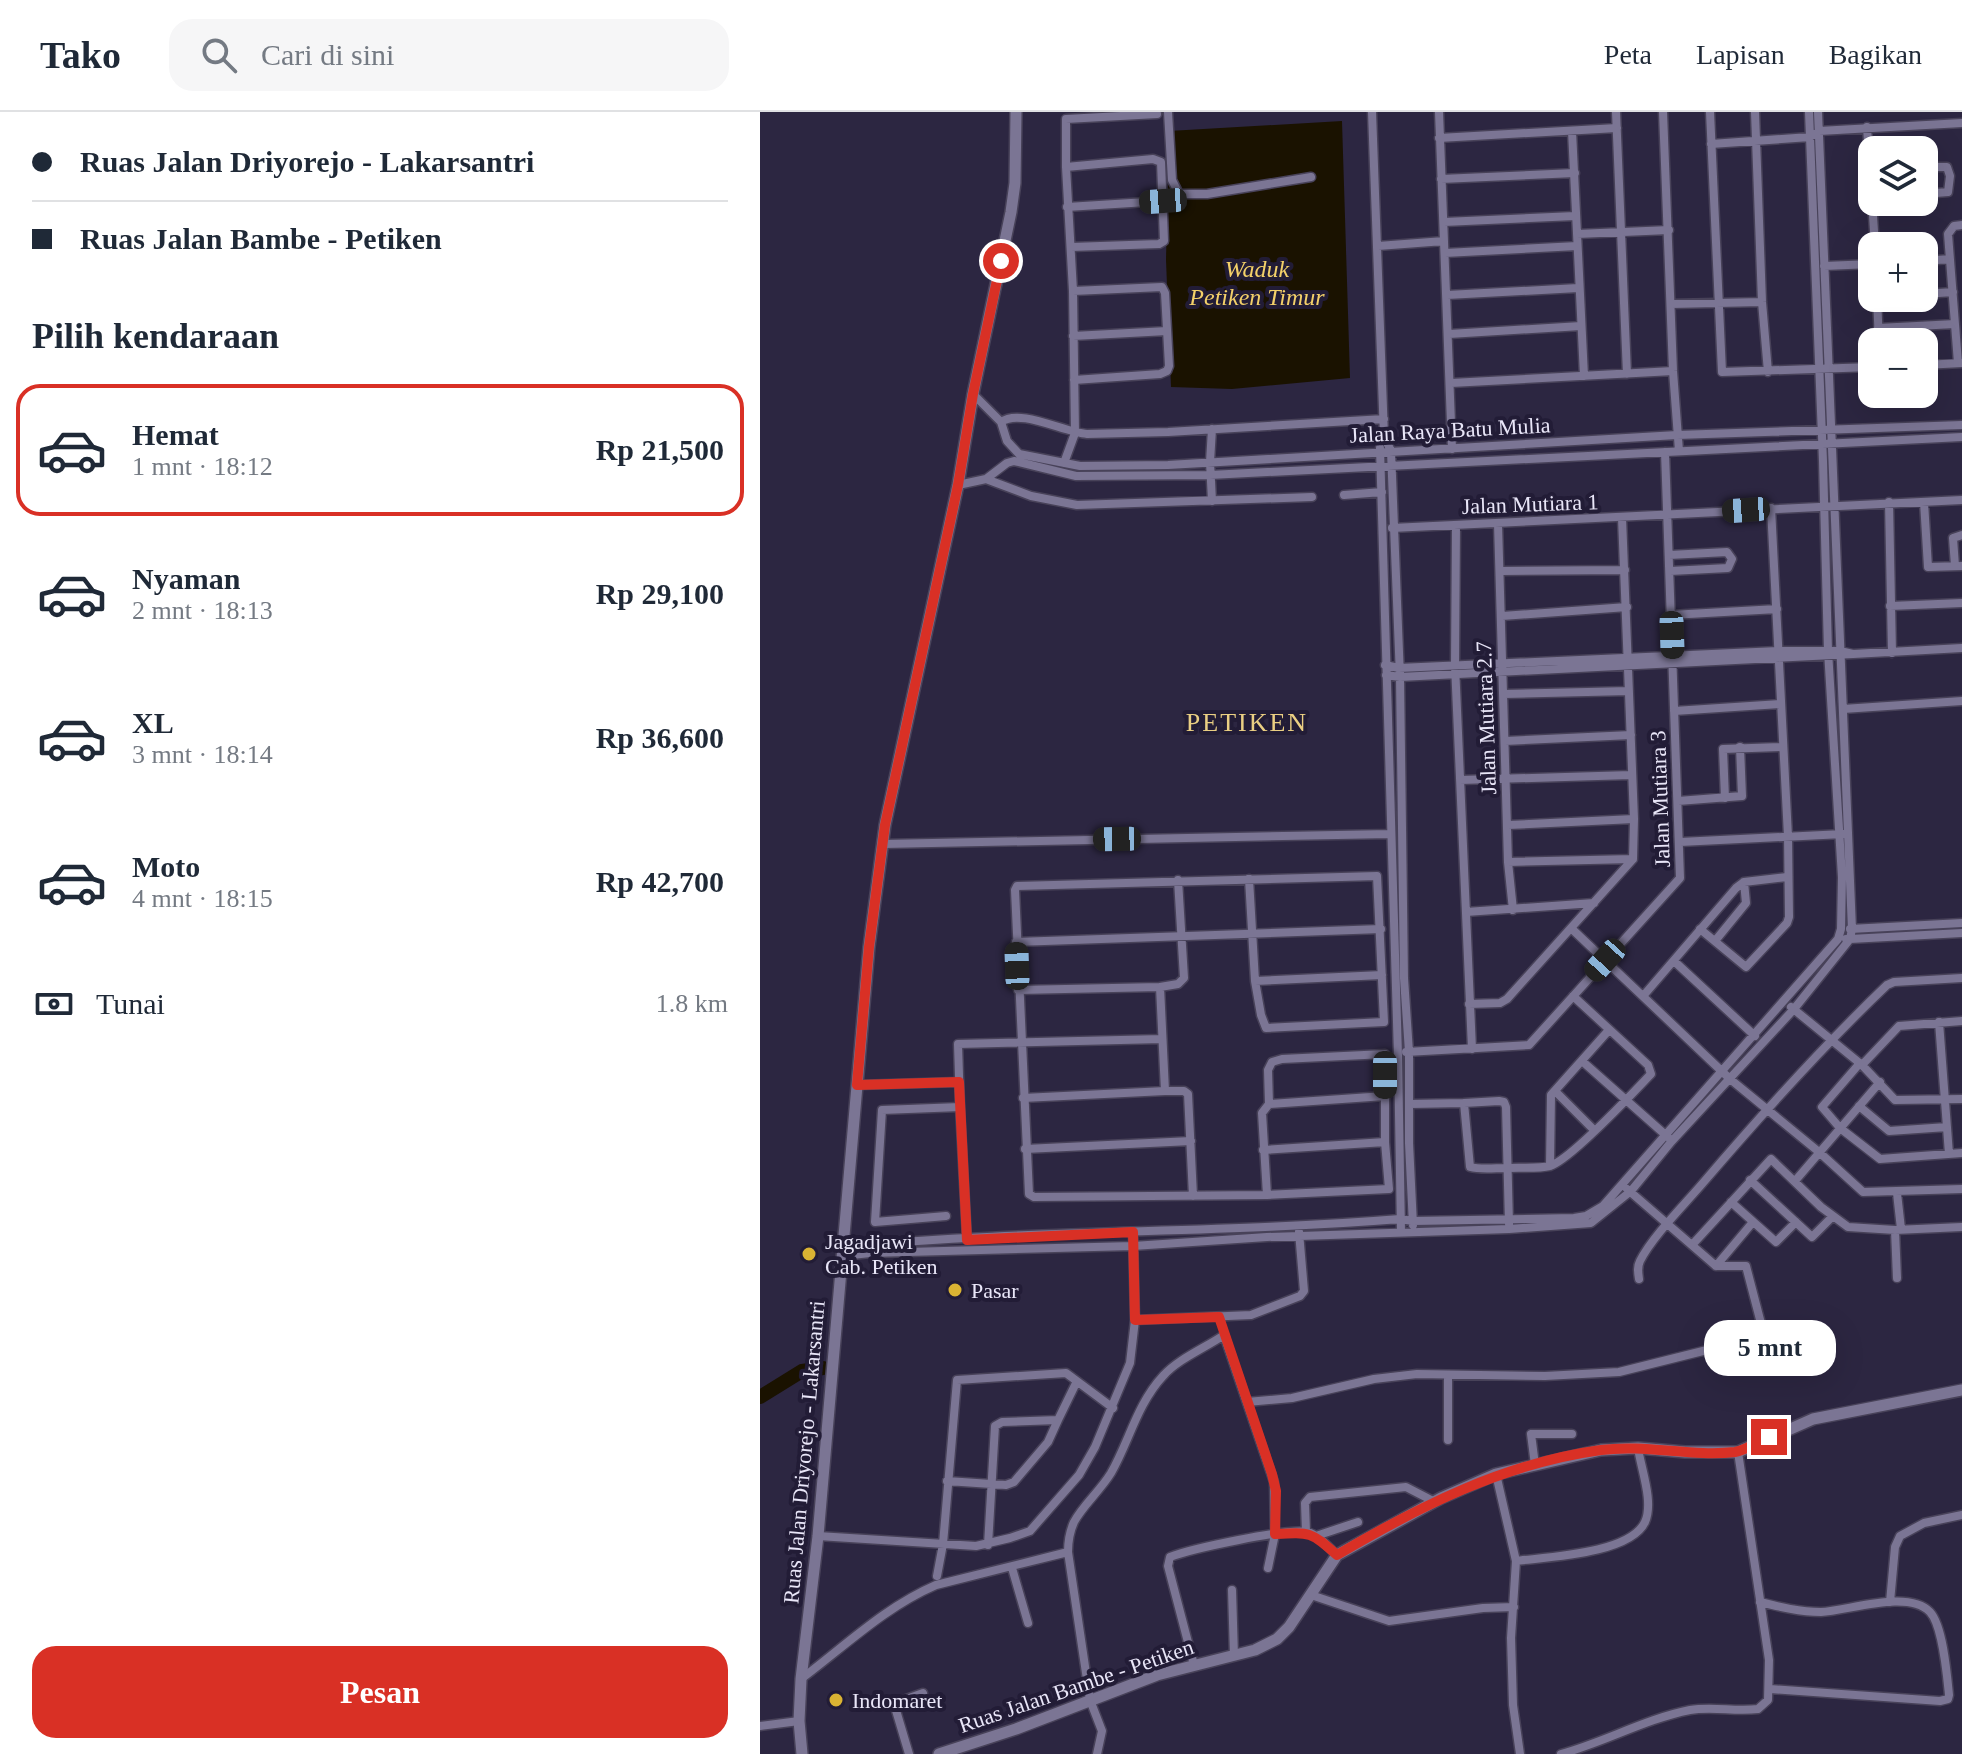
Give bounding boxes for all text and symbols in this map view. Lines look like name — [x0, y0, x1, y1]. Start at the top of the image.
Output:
search box — [169, 19, 729, 91]
icon: search — [197, 33, 241, 77]
text: Tako — [40, 34, 121, 76]
text: Cari di sini — [261, 38, 394, 71]
text: Peta — [1604, 39, 1652, 70]
text: Lapisan — [1696, 39, 1785, 70]
text: Bagikan — [1829, 39, 1922, 70]
map controls — [1858, 136, 1938, 408]
button: layers — [1858, 136, 1938, 216]
text: Ruas Jalan Driyorejo - Lakarsantri — [80, 145, 534, 178]
car — [1138, 187, 1188, 215]
text: Ruas Jalan Bambe - Petiken — [80, 222, 442, 255]
button: + — [1858, 232, 1938, 312]
route start — [983, 243, 1019, 279]
water label: Waduk Petiken Timur — [1188, 256, 1325, 310]
text: Pilih kendaraan — [32, 316, 279, 356]
button: − — [1858, 328, 1938, 408]
street label: Jalan Raya Batu Mulia — [1349, 412, 1551, 448]
icon: car — [36, 414, 108, 486]
text: Hemat — [132, 418, 219, 451]
text: Rp 21,500 — [596, 433, 724, 466]
text: 1 mnt · 18:12 — [132, 452, 273, 481]
street label: Jalan Mutiara 1 — [1461, 489, 1599, 519]
car — [1721, 496, 1771, 524]
icon: car — [36, 558, 108, 630]
text: Nyaman — [132, 562, 240, 595]
text: Rp 29,100 — [596, 577, 724, 610]
text: 2 mnt · 18:13 — [132, 596, 273, 625]
car — [1659, 611, 1685, 659]
street label: Jalan Mutiara 2.7 — [1471, 641, 1501, 795]
icon: car — [36, 702, 108, 774]
text: XL — [132, 706, 174, 739]
district label: PETIKEN — [1186, 708, 1308, 737]
text: Rp 36,600 — [596, 721, 724, 754]
street label: Jalan Mutiara 3 — [1645, 730, 1675, 868]
text: 3 mnt · 18:14 — [132, 740, 273, 769]
car — [1093, 827, 1141, 851]
icon: car — [36, 846, 108, 918]
text: Moto — [132, 850, 200, 883]
text: Rp 42,700 — [596, 865, 724, 898]
text: 4 mnt · 18:15 — [132, 884, 273, 913]
car — [1580, 934, 1630, 986]
car — [1004, 942, 1030, 990]
icon: cash — [32, 982, 76, 1026]
text: Tunai — [96, 987, 165, 1020]
text: 1.8 km — [656, 989, 728, 1018]
car — [1373, 1051, 1397, 1099]
place label: Jagadjawi Cab. Petiken — [825, 1229, 937, 1279]
marker: Jagadjawi Cab. Petiken — [800, 1245, 818, 1263]
place label: Pasar — [971, 1278, 1019, 1303]
marker: Pasar — [946, 1281, 964, 1299]
street label: Ruas Jalan Driyorejo - Lakarsantri — [778, 1299, 830, 1605]
callout: 5 mnt — [1703, 1321, 1835, 1377]
text: 5 mnt — [1738, 1333, 1802, 1362]
route end — [1751, 1419, 1787, 1455]
street label: Ruas Jalan Bambe - Petiken — [955, 1634, 1197, 1738]
button: Pesan — [32, 1646, 728, 1738]
place label: Indomaret — [852, 1688, 942, 1713]
marker: Indomaret — [827, 1691, 845, 1709]

